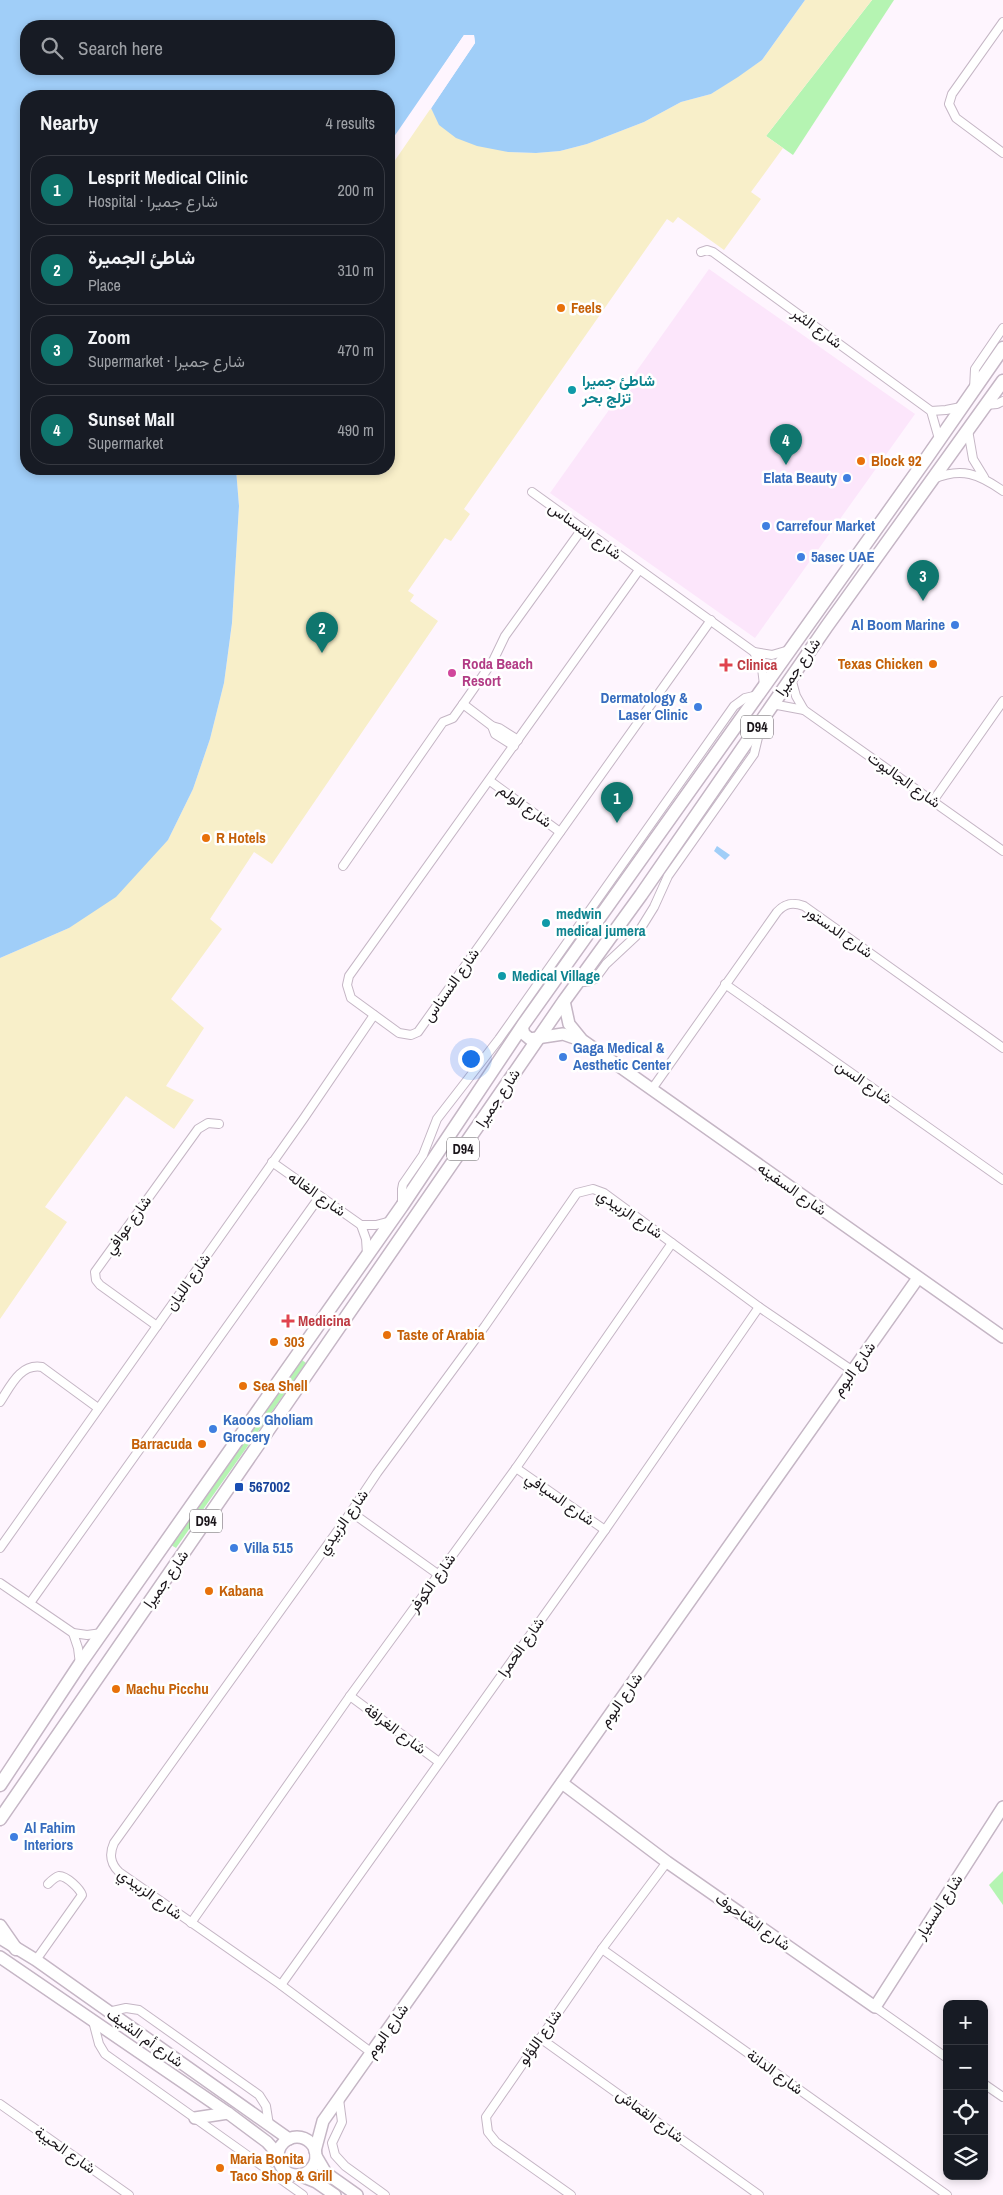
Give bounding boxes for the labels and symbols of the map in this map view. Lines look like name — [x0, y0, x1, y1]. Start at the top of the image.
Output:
place label: Feels — [571, 297, 602, 318]
marker: Feels — [555, 302, 567, 314]
street label: شارع الثبر — [786, 302, 847, 354]
place label: شاطئ جميرا تزلج بحر — [581, 370, 655, 408]
marker: شاطئ جميرا تزلج بحر — [566, 384, 578, 396]
pin: 4 — [770, 424, 802, 465]
place label: Block 92 — [871, 450, 922, 471]
marker: Block 92 — [855, 455, 867, 467]
place label: Elata Beauty — [763, 467, 837, 488]
marker: Elata Beauty — [841, 472, 853, 484]
street label: شارع النسناس — [544, 497, 626, 565]
place label: Carrefour Market — [776, 515, 875, 536]
marker: Carrefour Market — [760, 520, 772, 532]
place label: 5asec UAE — [811, 546, 875, 567]
marker: 5asec UAE — [795, 551, 807, 563]
pin: 3 — [907, 560, 939, 601]
pin: 2 — [306, 612, 338, 653]
place label: Al Boom Marine — [851, 614, 945, 635]
marker: Al Boom Marine — [949, 619, 961, 631]
street label: شارع جميرا — [770, 633, 826, 701]
place label: Roda Beach Resort — [462, 653, 533, 691]
place label: Texas Chicken — [838, 653, 923, 674]
place label: Clinica — [737, 654, 777, 675]
marker: Clinica — [719, 658, 733, 672]
marker: Texas Chicken — [927, 658, 939, 670]
marker: Roda Beach Resort — [446, 667, 458, 679]
place label: Dermatology & Laser Clinic — [601, 687, 688, 725]
marker: Dermatology & Laser Clinic — [692, 701, 704, 713]
road number: D94 — [741, 716, 773, 739]
street label: شارع الجالبوت — [863, 747, 945, 813]
street label: شارع الولم — [493, 779, 557, 833]
pin: 1 — [601, 782, 633, 823]
place label: R Hotels — [216, 827, 266, 848]
marker: R Hotels — [200, 832, 212, 844]
street label: شارع الدستور — [800, 900, 878, 964]
place label: medwin medical jumera — [556, 903, 646, 941]
marker: medwin medical jumera — [540, 917, 552, 929]
street label: شارع النسناس — [417, 943, 485, 1026]
place label: Medical Village — [512, 965, 600, 986]
marker: Medical Village — [496, 970, 508, 982]
place label: Gaga Medical & Aesthetic Center — [573, 1037, 671, 1075]
your location — [458, 1046, 484, 1072]
marker: Gaga Medical & Aesthetic Center — [557, 1051, 569, 1063]
street label: شارع السن — [831, 1054, 897, 1110]
street label: شارع جميرا — [470, 1064, 526, 1132]
road number: D94 — [447, 1138, 479, 1160]
street label: شارع السفينه — [753, 1157, 831, 1221]
street label: شارع الغاله — [284, 1166, 350, 1222]
street label: شارع الزبيدي — [592, 1184, 667, 1246]
street label: شارع عوافي — [99, 1191, 159, 1260]
street label: شارع الليان — [160, 1249, 216, 1315]
place label: Medicina — [298, 1310, 351, 1331]
marker: Medicina — [282, 1315, 294, 1327]
place label: Taste of Arabia — [397, 1324, 485, 1345]
marker: Taste of Arabia — [381, 1329, 393, 1341]
place label: 303 — [284, 1331, 305, 1352]
marker: 303 — [268, 1336, 280, 1348]
street label: شارع البوم — [827, 1337, 881, 1401]
place label: Sea Shell — [253, 1375, 308, 1396]
marker: Sea Shell — [237, 1380, 249, 1392]
place label: Kaoos Gholiam Grocery — [223, 1409, 313, 1447]
marker: Kaoos Gholiam Grocery — [207, 1423, 219, 1435]
place label: Barracuda — [131, 1433, 192, 1454]
marker: Barracuda — [196, 1438, 208, 1450]
street label: شارع السيافي — [520, 1467, 599, 1533]
place label: 567002 — [249, 1476, 290, 1497]
marker: 567002 — [233, 1481, 245, 1493]
street label: شارع الزبيدي — [312, 1485, 375, 1560]
road number: D94 — [190, 1510, 222, 1532]
place label: Villa 515 — [244, 1537, 293, 1558]
marker: Villa 515 — [228, 1542, 240, 1554]
street label: شارع جميرا — [138, 1545, 194, 1613]
street label: شارع الكوفر — [402, 1549, 461, 1618]
place label: Kabana — [219, 1580, 264, 1601]
marker: Kabana — [203, 1585, 215, 1597]
street label: شارع الحمرا — [492, 1613, 550, 1681]
street label: شارع البوم — [594, 1668, 648, 1732]
place label: Machu Picchu — [126, 1678, 209, 1699]
marker: Machu Picchu — [110, 1683, 122, 1695]
street label: شارع الغرافة — [359, 1698, 431, 1760]
place label: Al Fahim Interiors — [24, 1817, 75, 1855]
marker: Al Fahim Interiors — [8, 1831, 20, 1843]
street label: شارع الزبيدي — [112, 1863, 187, 1927]
street label: شارع السنيار — [909, 1870, 968, 1945]
street label: شارع الشاحوف — [711, 1888, 795, 1956]
street label: شارع البوم — [360, 1999, 414, 2063]
street label: شارع أم الشيف — [102, 2003, 188, 2073]
street label: شارع اللؤلو — [513, 2004, 567, 2069]
street label: شارع الدانة — [742, 2044, 808, 2100]
street label: شارع القماش — [612, 2084, 689, 2148]
street label: شارع الحيبة — [30, 2121, 100, 2179]
place label: Maria Bonita Taco Shop & Grill — [230, 2148, 332, 2186]
marker: Maria Bonita Taco Shop & Grill — [214, 2162, 226, 2174]

